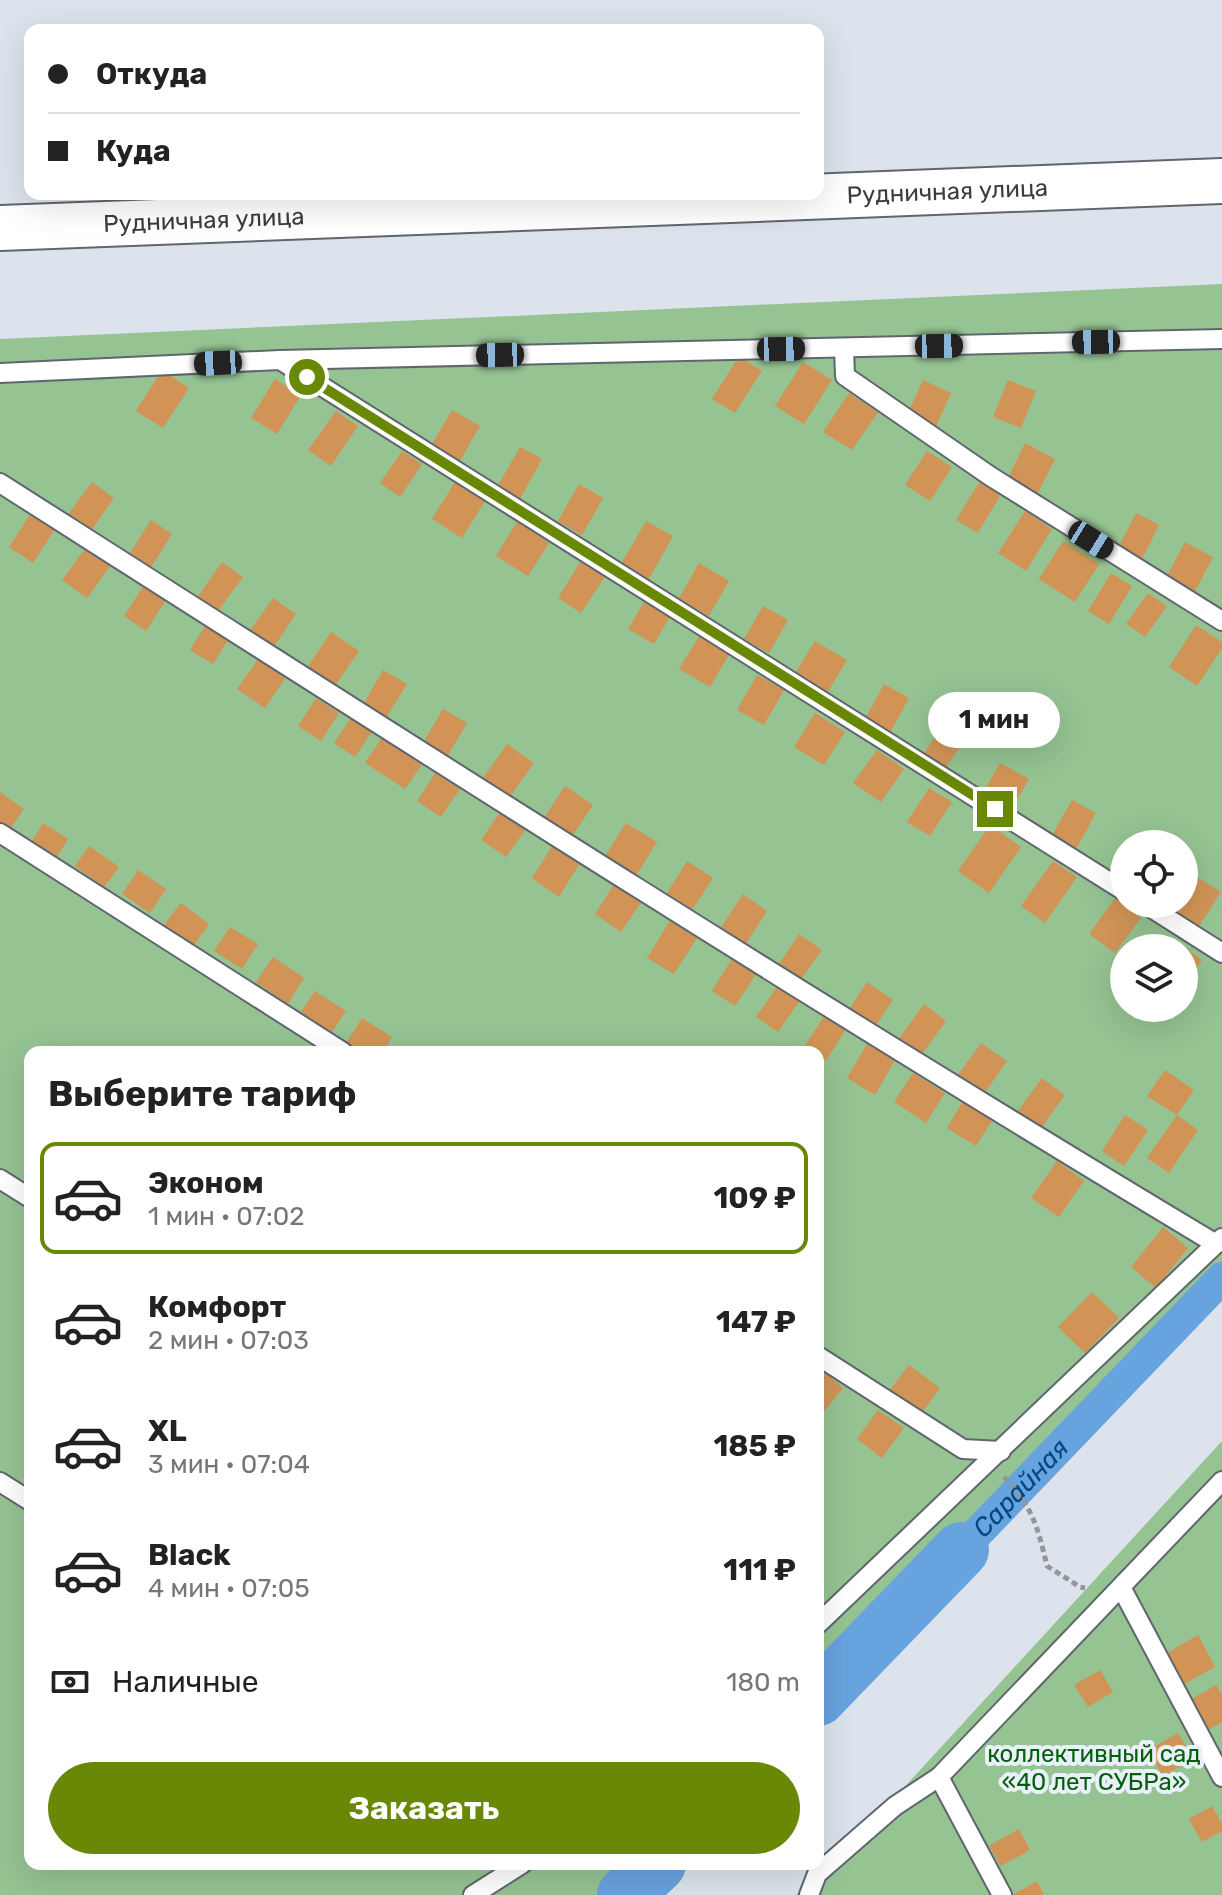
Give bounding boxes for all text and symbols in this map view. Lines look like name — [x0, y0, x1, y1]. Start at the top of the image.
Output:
text: Откуда — [96, 56, 207, 92]
text: Куда — [96, 133, 171, 169]
street label: Рудничная улица — [846, 174, 1048, 209]
street label: Рудничная улица — [103, 202, 305, 238]
car — [1072, 330, 1120, 354]
car — [915, 334, 963, 358]
car — [757, 337, 805, 361]
car — [476, 343, 524, 367]
car — [193, 350, 243, 376]
route start — [289, 359, 325, 395]
car — [1064, 517, 1118, 563]
callout: 1 мин — [929, 693, 1061, 749]
text: 1 мин — [959, 704, 1029, 735]
route end — [977, 791, 1013, 827]
map controls — [1110, 830, 1198, 1022]
button: locate — [1110, 830, 1198, 918]
button: layers — [1110, 934, 1198, 1022]
text: Выберите тариф — [48, 1072, 357, 1115]
icon: car — [52, 1162, 124, 1234]
text: Эконом — [148, 1165, 264, 1201]
text: 109 ₽ — [713, 1180, 796, 1216]
text: 1 мин · 07:02 — [148, 1201, 305, 1232]
icon: car — [52, 1286, 124, 1358]
text: Комфорт — [148, 1289, 286, 1325]
text: 147 ₽ — [716, 1304, 796, 1340]
text: 2 мин · 07:03 — [148, 1325, 309, 1356]
icon: car — [52, 1410, 124, 1482]
text: XL — [148, 1413, 187, 1449]
text: 185 ₽ — [713, 1428, 796, 1464]
water label: Сарайная — [966, 1432, 1075, 1543]
text: 3 мин · 07:04 — [148, 1449, 310, 1480]
icon: car — [52, 1534, 124, 1606]
text: Black — [148, 1537, 231, 1573]
text: 111 ₽ — [723, 1552, 796, 1588]
text: 4 мин · 07:05 — [148, 1573, 310, 1604]
icon: cash — [48, 1660, 92, 1704]
text: Наличные — [112, 1664, 258, 1700]
text: 180 m — [726, 1667, 800, 1698]
park label: коллективный сад «40 лет СУБРа» — [987, 1740, 1201, 1796]
button: Заказать — [48, 1762, 800, 1854]

